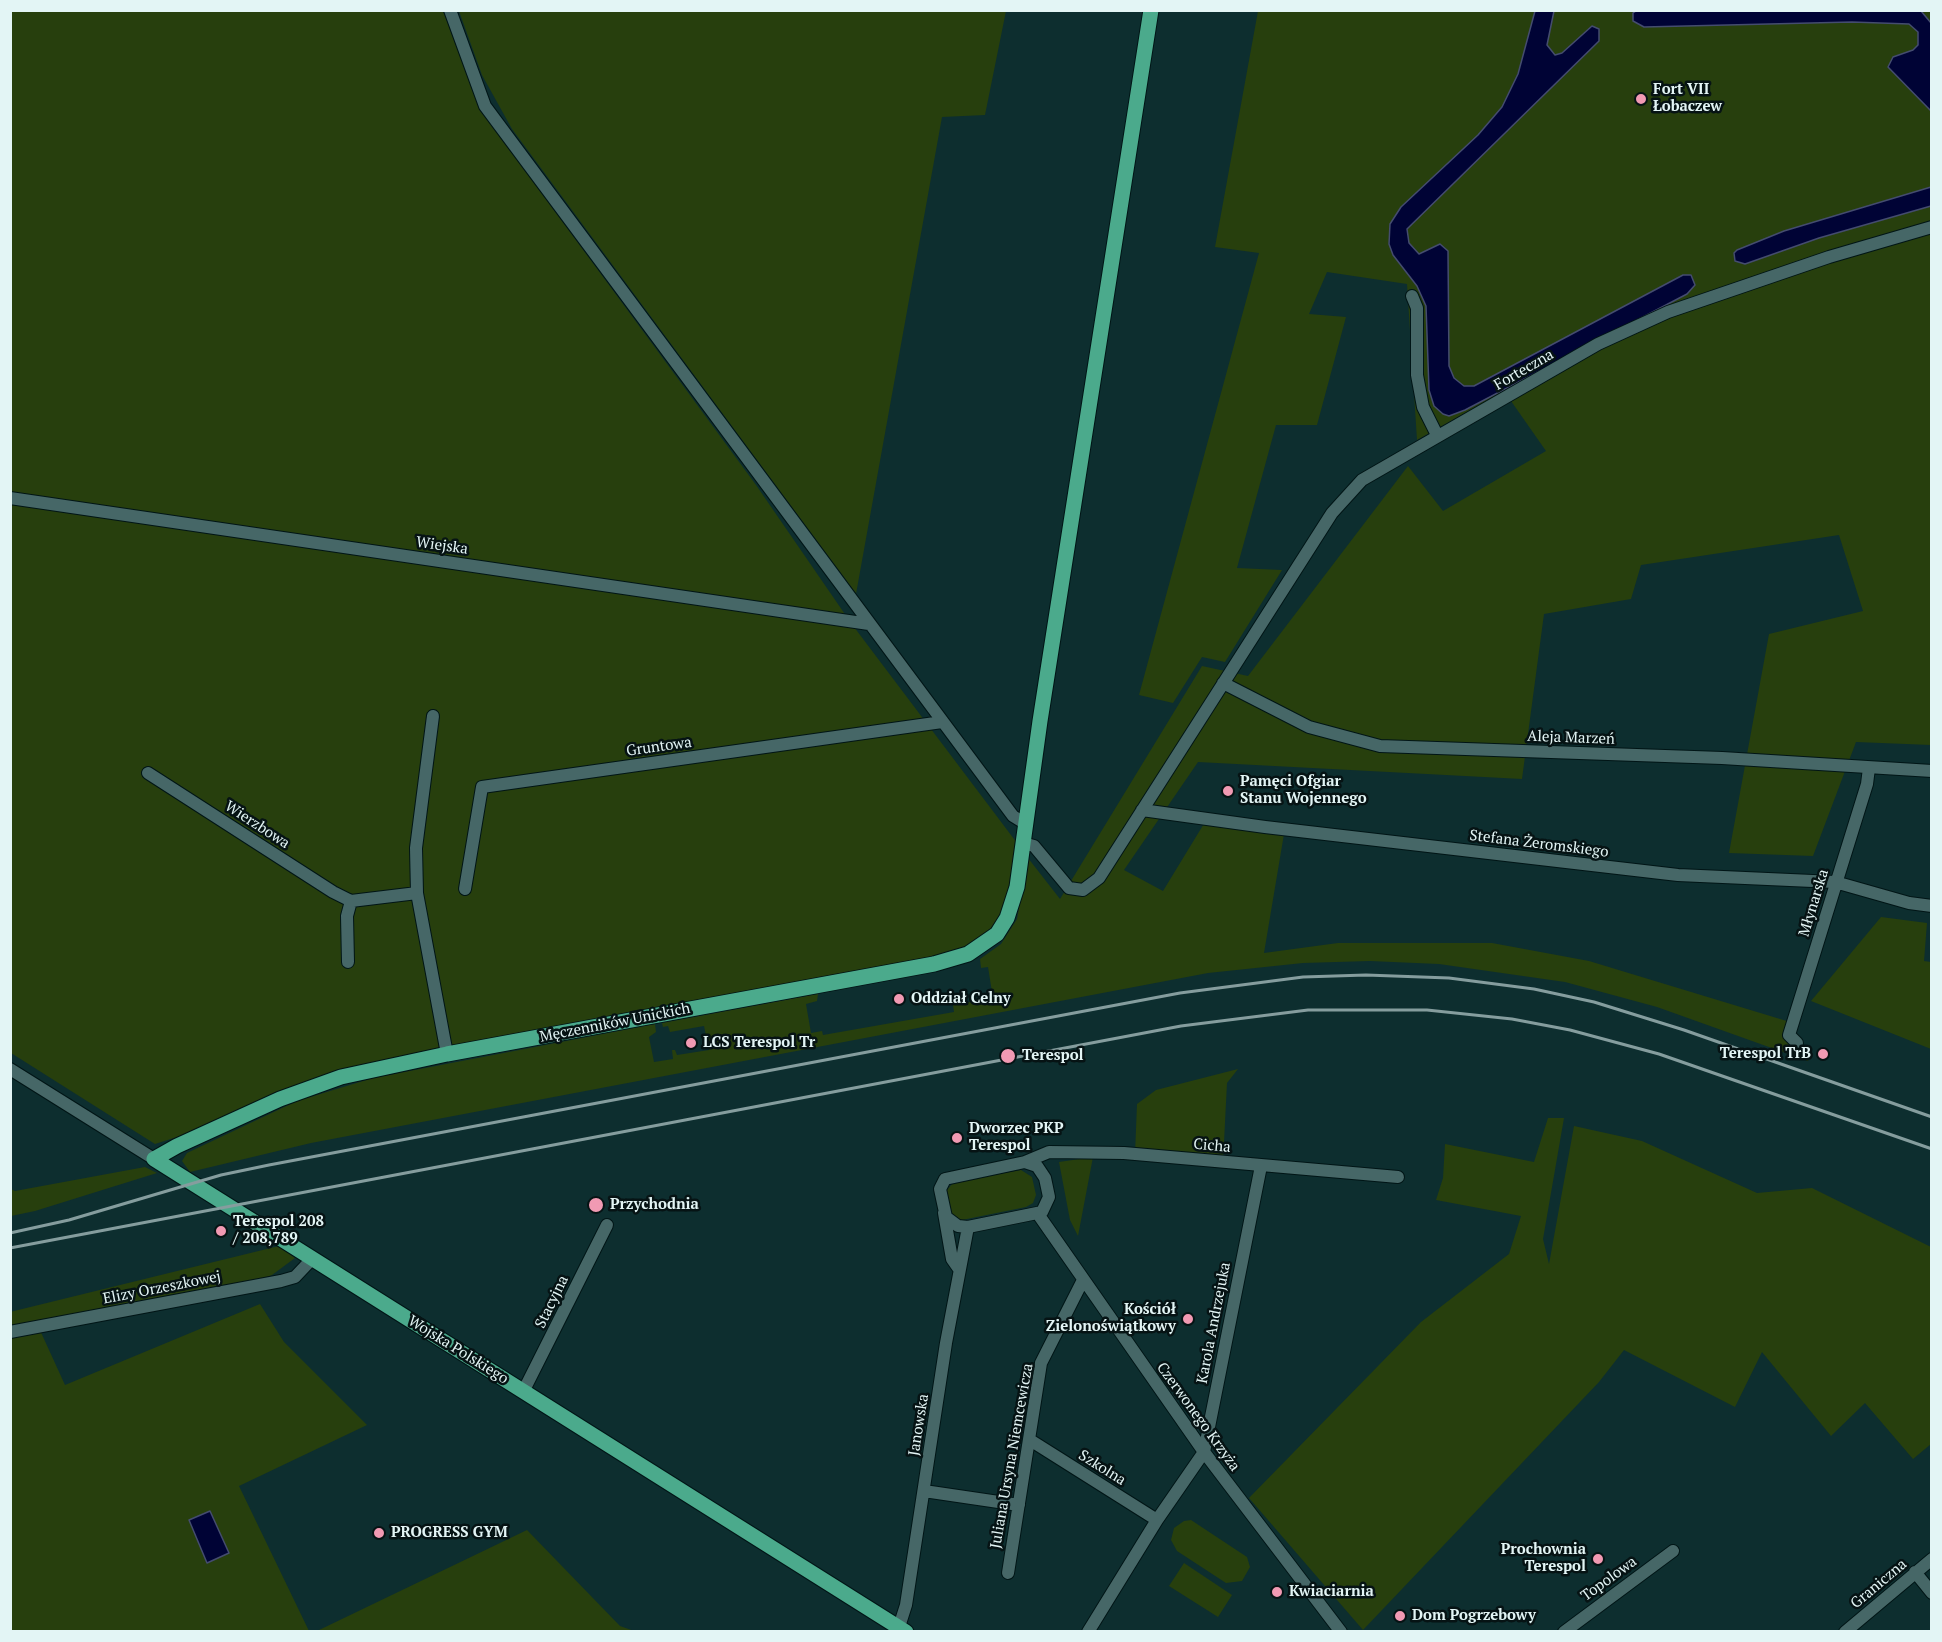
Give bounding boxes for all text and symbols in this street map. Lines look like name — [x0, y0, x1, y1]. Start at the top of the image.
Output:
place label: Fort VII Łobaczew — [1653, 81, 1722, 116]
marker: Fort VII Łobaczew — [1634, 92, 1648, 106]
street label: Forteczna — [1491, 346, 1557, 394]
street label: Wiejska — [415, 533, 469, 559]
street label: Aleja Marzeń — [1527, 727, 1615, 749]
street label: Gruntowa — [625, 734, 693, 760]
place label: Pamęci Ofgiar Stanu Wojennego — [1240, 773, 1367, 808]
marker: Pamęci Ofgiar Stanu Wojennego — [1221, 784, 1235, 798]
street label: Wierzbowa — [221, 797, 293, 853]
street label: Stefana Żeromskiego — [1469, 827, 1609, 861]
street label: Młynarska — [1795, 867, 1833, 939]
place label: Oddział Celny — [911, 990, 1011, 1008]
marker: Oddział Celny — [892, 992, 906, 1006]
street label: Męczenników Unickich — [538, 1000, 692, 1046]
place label: LCS Terespol Tr — [703, 1034, 815, 1052]
marker: LCS Terespol Tr — [684, 1036, 698, 1050]
place label: Terespol TrB — [1720, 1045, 1811, 1063]
marker: Terespol — [999, 1047, 1017, 1065]
place label: Terespol — [1022, 1047, 1084, 1065]
marker: Terespol TrB — [1816, 1047, 1830, 1061]
place label: Dworzec PKP Terespol — [969, 1120, 1064, 1155]
marker: Dworzec PKP Terespol — [950, 1131, 964, 1145]
street label: Cicha — [1193, 1135, 1231, 1157]
marker: Przychodnia — [587, 1196, 605, 1214]
place label: Przychodnia — [610, 1196, 699, 1214]
place label: Terespol 208 / 208,789 — [233, 1213, 324, 1248]
marker: Terespol 208 / 208,789 — [214, 1224, 228, 1238]
street label: Karola Andrzejuka — [1193, 1261, 1235, 1385]
street label: Elizy Orzeszkowej — [102, 1268, 222, 1308]
street label: Stacyjna — [532, 1273, 572, 1331]
place label: Kościół Zielonoświątkowy — [1046, 1301, 1176, 1336]
street label: Wojska Polskiego — [405, 1312, 511, 1388]
marker: Kościół Zielonoświątkowy — [1181, 1312, 1195, 1326]
street label: Czerwonego Krzyża — [1153, 1359, 1243, 1475]
street label: Juliana Ursyna Niemcewicza — [987, 1362, 1037, 1550]
street label: Janowska — [905, 1393, 933, 1457]
street label: Szkolna — [1075, 1447, 1129, 1489]
place label: PROGRESS GYM — [391, 1524, 508, 1542]
marker: PROGRESS GYM — [372, 1526, 386, 1540]
place label: Prochownia Terespol — [1501, 1541, 1586, 1576]
marker: Prochownia Terespol — [1591, 1552, 1605, 1566]
street label: Topolowa — [1578, 1553, 1640, 1605]
street label: Graniczna — [1847, 1555, 1911, 1613]
place label: Kwiaciarnia — [1289, 1583, 1374, 1601]
marker: Kwiaciarnia — [1270, 1585, 1284, 1599]
place label: Dom Pogrzebowy — [1412, 1607, 1536, 1625]
marker: Dom Pogrzebowy — [1393, 1609, 1407, 1623]

